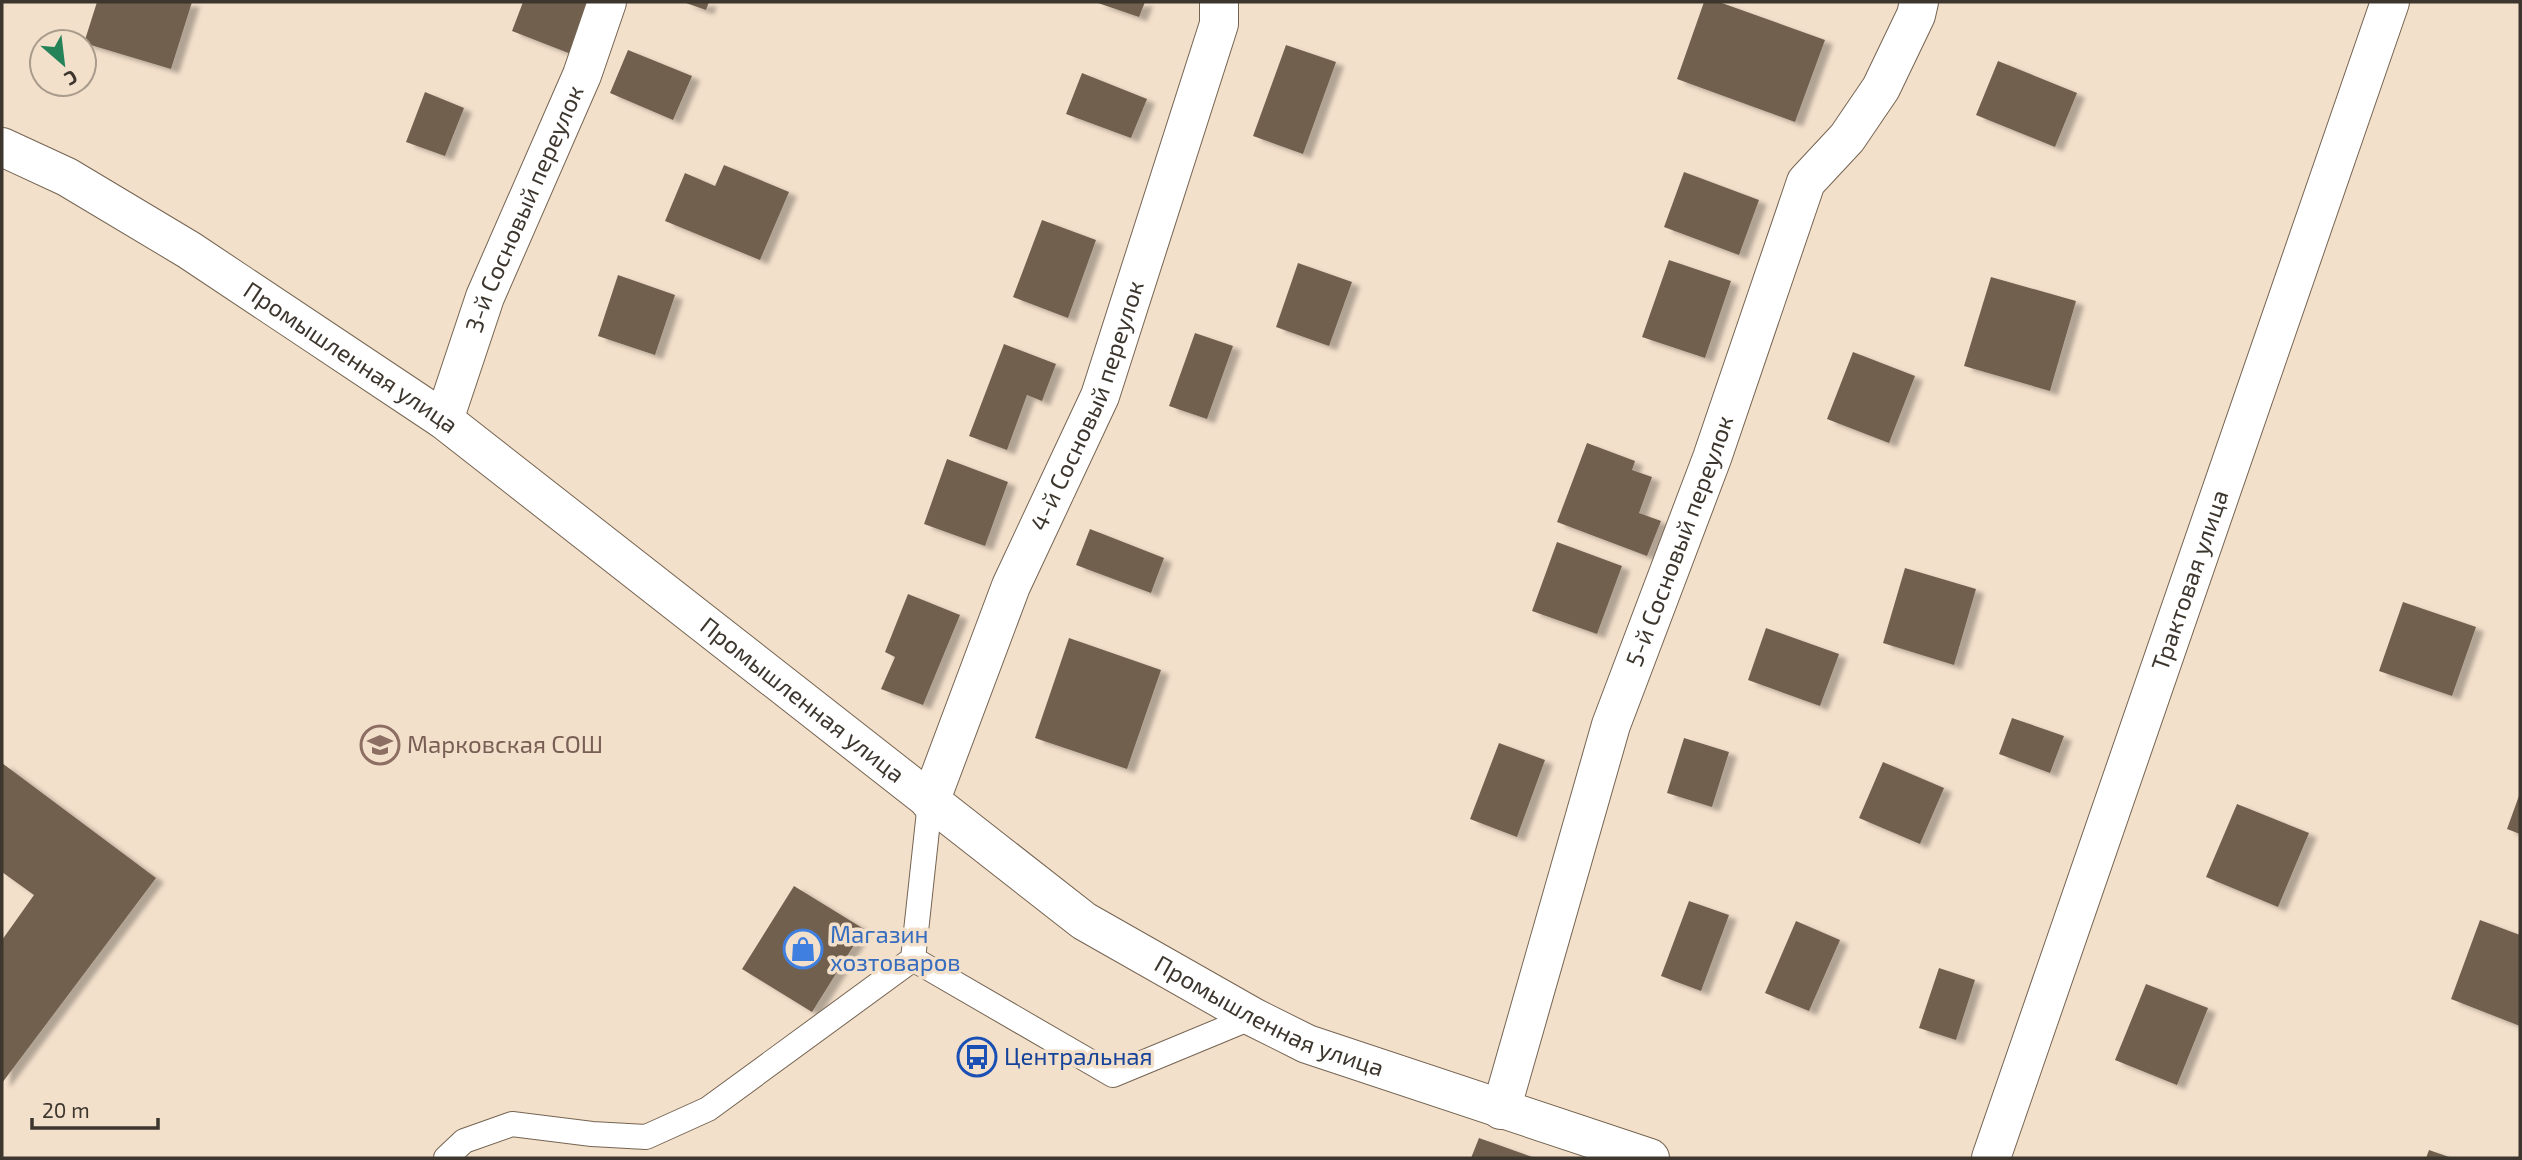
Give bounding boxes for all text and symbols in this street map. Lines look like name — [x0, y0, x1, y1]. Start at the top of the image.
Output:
north arrow — [28, 28, 98, 98]
text: С — [61, 66, 82, 91]
street label: 3-й Сосновый переулок — [458, 80, 589, 336]
street label: Промышленная улица — [239, 275, 465, 439]
street label: 4-й Сосновый переулок — [1023, 276, 1149, 535]
street label: 5-й Сосновый переулок — [1619, 411, 1739, 670]
street label: Трактовая улица — [2144, 486, 2234, 674]
street label: Промышленная улица — [695, 610, 911, 788]
school or university icon: Марковская СОШ — [359, 724, 401, 766]
place label: Марковская СОШ — [407, 729, 603, 758]
place label: Магазин хозтоваров — [830, 919, 961, 976]
shop icon: Магазин хозтоваров — [782, 928, 824, 970]
street label: Промышленная улица — [1150, 948, 1388, 1082]
bus stop icon: Центральная — [956, 1036, 998, 1078]
place label: Центральная — [1004, 1041, 1153, 1070]
scale bar — [32, 1086, 158, 1130]
text: 20 m — [42, 1097, 90, 1122]

